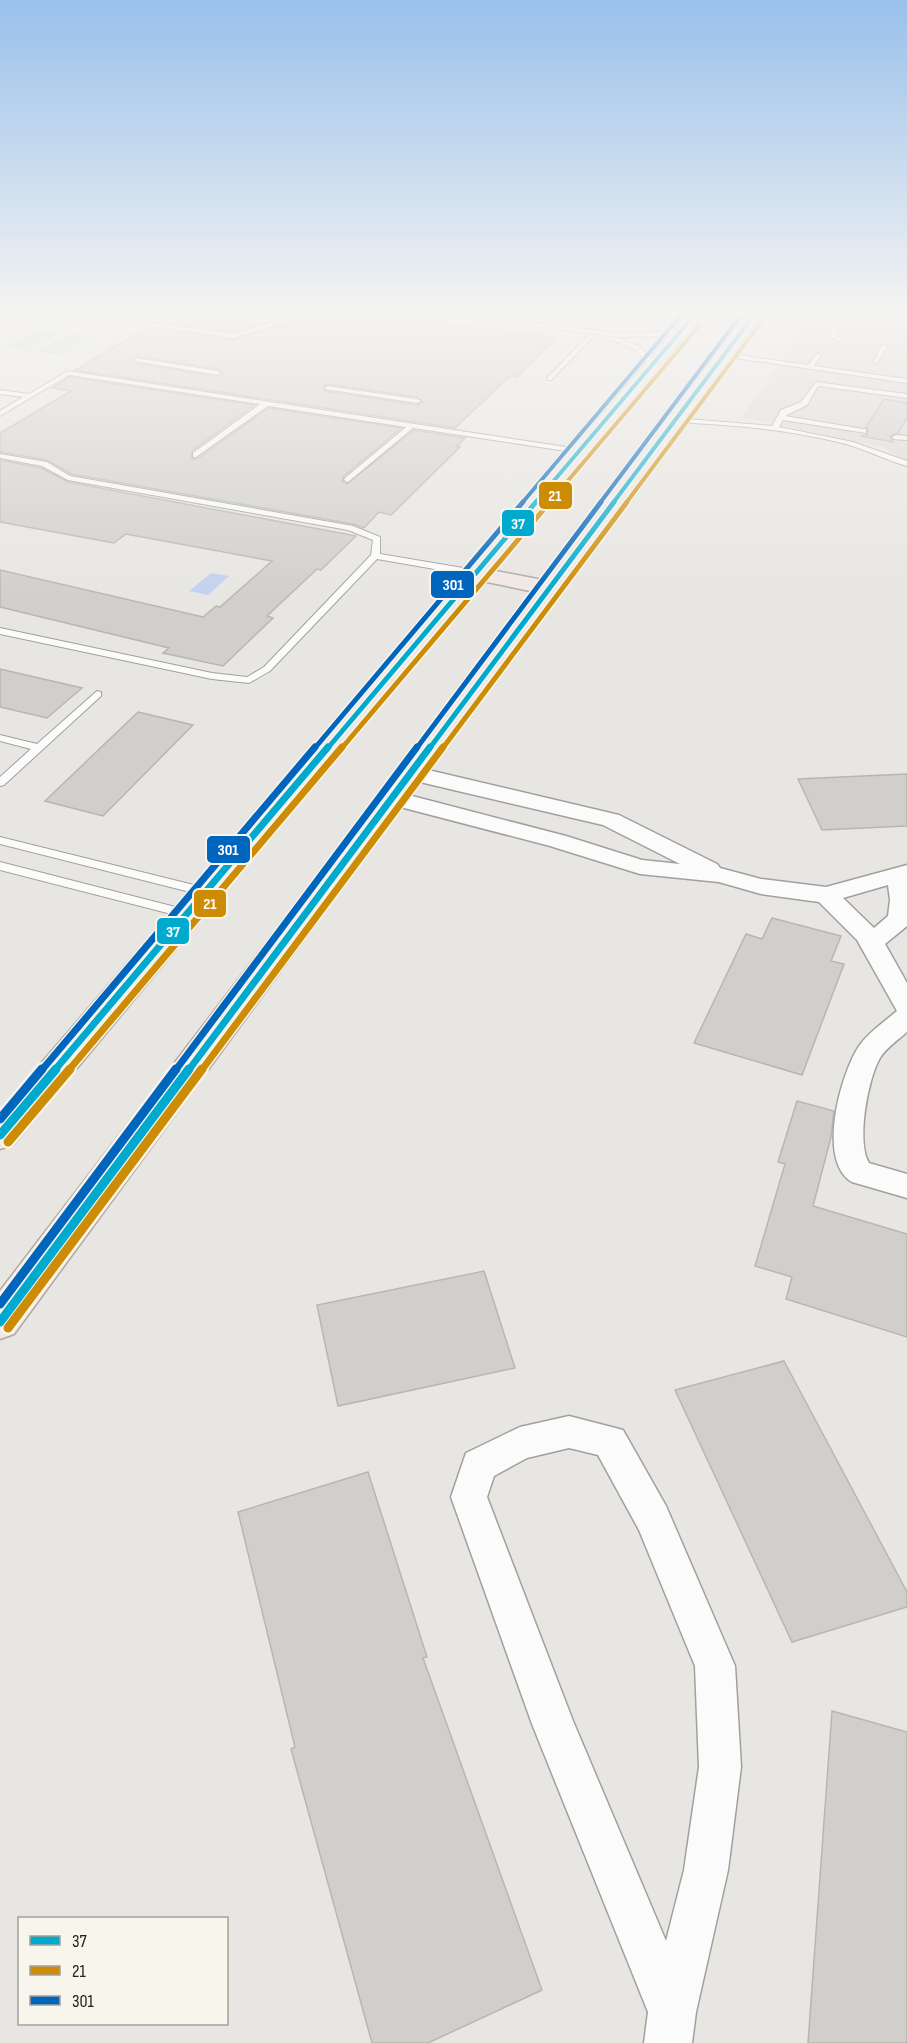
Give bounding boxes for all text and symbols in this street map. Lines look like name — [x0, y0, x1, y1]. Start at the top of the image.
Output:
line badge: 21 — [538, 481, 573, 510]
text: 21 — [548, 487, 562, 506]
line badge: 37 — [501, 509, 535, 537]
text: 37 — [511, 515, 525, 534]
line badge: 301 — [430, 570, 475, 599]
text: 301 — [442, 576, 464, 595]
line badge: 301 — [206, 835, 251, 864]
text: 301 — [217, 841, 239, 860]
line badge: 21 — [193, 889, 227, 918]
text: 21 — [203, 895, 217, 914]
line badge: 37 — [156, 917, 190, 945]
text: 37 — [166, 923, 180, 942]
legend — [18, 1917, 228, 2025]
text: 37 — [72, 1931, 88, 1952]
text: 21 — [72, 1961, 86, 1982]
text: 301 — [72, 1991, 95, 2012]

